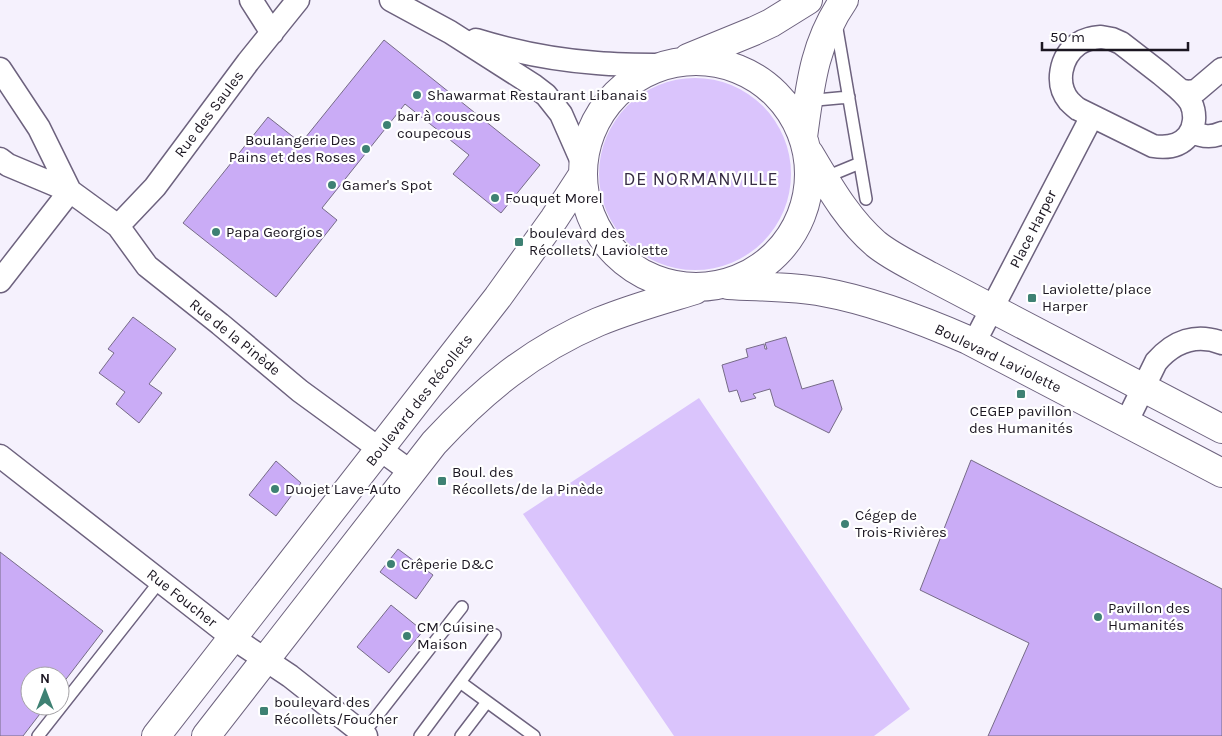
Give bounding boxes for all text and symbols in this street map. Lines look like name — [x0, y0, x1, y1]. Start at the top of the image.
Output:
scale bar — [1042, 20, 1188, 52]
text: 50 m — [1050, 28, 1085, 46]
street label: Rue des Saules — [171, 67, 247, 161]
place label: Shawarmat Restaurant Libanais — [427, 86, 647, 104]
marker: Shawarmat Restaurant Libanais — [411, 89, 423, 101]
place label: bar à couscous coupecous — [397, 107, 501, 142]
marker: bar à couscous coupecous — [381, 119, 393, 131]
place label: Boulangerie Des Pains et des Roses — [229, 131, 356, 166]
marker: Boulangerie Des Pains et des Roses — [360, 143, 372, 155]
district label: DE NORMANVILLE — [623, 168, 779, 190]
place label: Gamer's Spot — [342, 176, 433, 194]
marker: Gamer's Spot — [326, 179, 338, 191]
street label: Place Harper — [1006, 186, 1061, 271]
place label: Fouquet Morel — [505, 189, 603, 207]
marker: Fouquet Morel — [489, 192, 501, 204]
place label: Papa Georgios — [226, 223, 323, 241]
place label: boulevard des Récollets/ Laviolette — [529, 224, 668, 259]
marker: Papa Georgios — [210, 226, 222, 238]
marker: boulevard des Récollets/ Laviolette — [513, 236, 525, 248]
place label: Laviolette/place Harper — [1042, 280, 1152, 315]
marker: Laviolette/place Harper — [1026, 292, 1038, 304]
street label: Rue de la Pinède — [186, 295, 284, 379]
street label: Boulevard Laviolette — [932, 320, 1064, 396]
street label: Boulevard des Récollets — [362, 330, 476, 470]
marker: CEGEP pavillon des Humanités — [1015, 388, 1027, 400]
place label: CEGEP pavillon des Humanités — [969, 402, 1073, 437]
place label: Boul. des Récollets/de la Pinède — [452, 463, 603, 498]
marker: Boul. des Récollets/de la Pinède — [436, 475, 448, 487]
place label: Duojet Lave-Auto — [285, 480, 401, 498]
marker: Duojet Lave-Auto — [269, 483, 281, 495]
place label: Cégep de Trois-Rivières — [855, 506, 947, 541]
marker: Cégep de Trois-Rivières — [839, 518, 851, 530]
place label: Crêperie D&C — [401, 555, 494, 573]
marker: Crêperie D&C — [385, 558, 397, 570]
street label: Rue Foucher — [143, 565, 221, 631]
place label: Pavillon des Humanités — [1108, 599, 1190, 634]
marker: Pavillon des Humanités — [1092, 611, 1104, 623]
place label: CM Cuisine Maison — [417, 618, 494, 653]
marker: CM Cuisine Maison — [401, 630, 413, 642]
north arrow — [20, 666, 70, 716]
text: N — [40, 670, 50, 687]
place label: boulevard des Récollets/Foucher — [274, 693, 398, 728]
marker: boulevard des Récollets/Foucher — [258, 705, 270, 717]

